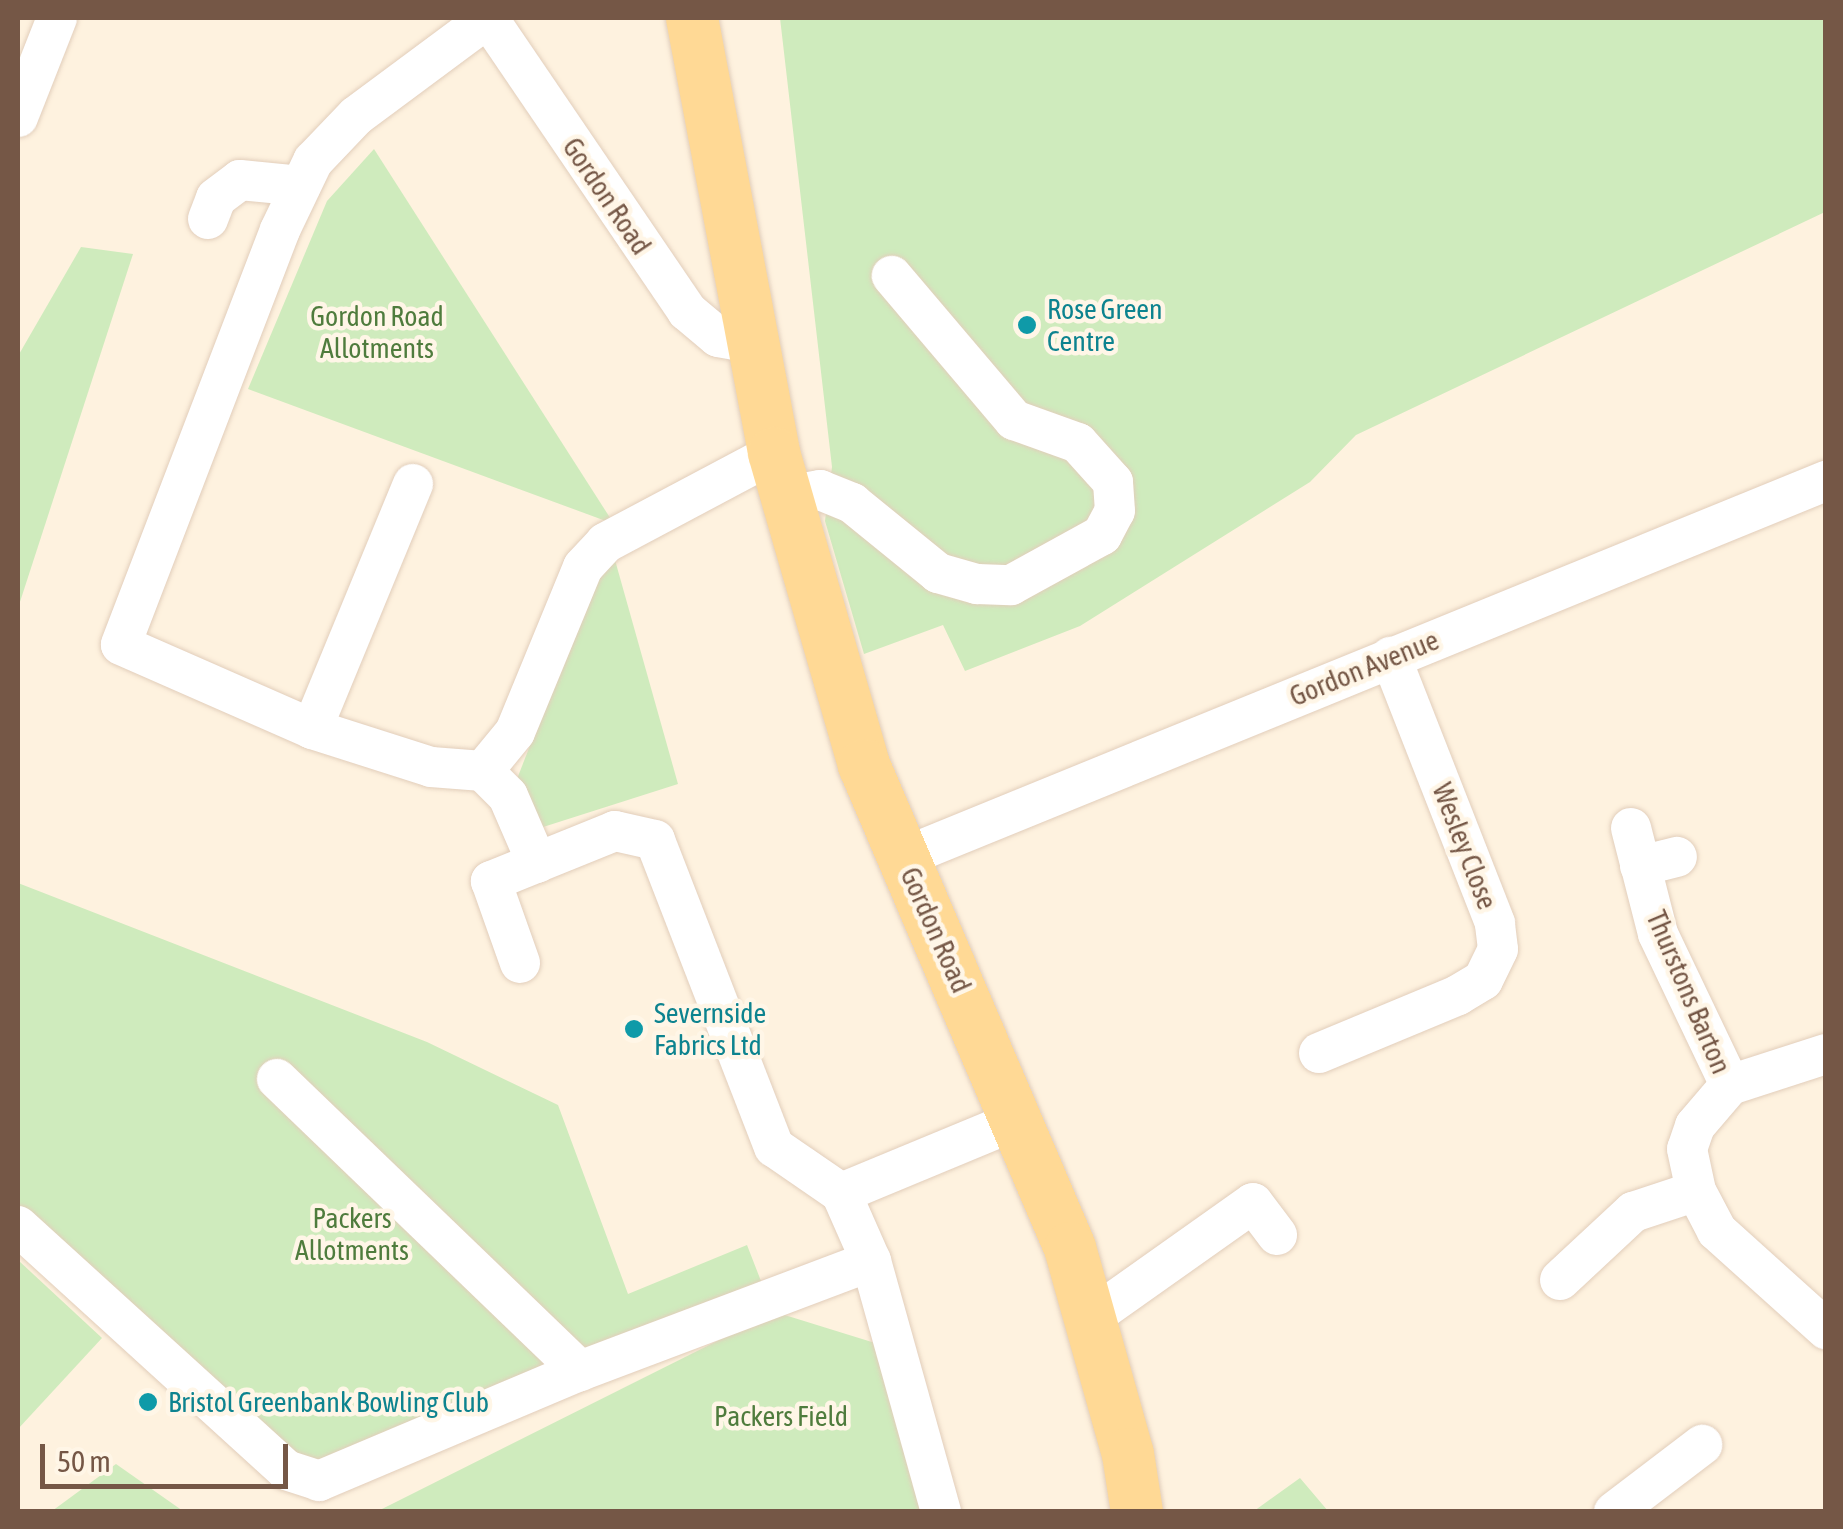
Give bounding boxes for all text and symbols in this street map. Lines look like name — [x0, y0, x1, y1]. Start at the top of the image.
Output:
street label: Gordon Road — [556, 131, 658, 261]
place label: Rose Green Centre — [1047, 292, 1163, 358]
park label: Gordon Road Allotments — [310, 299, 444, 365]
marker: Rose Green Centre — [1016, 314, 1038, 336]
street label: Gordon Avenue — [1285, 623, 1443, 713]
street label: Wesley Close — [1426, 778, 1504, 914]
street label: Gordon Road — [893, 862, 979, 998]
street label: Thurstons Barton — [1640, 905, 1738, 1079]
place label: Severnside Fabrics Ltd — [654, 996, 766, 1062]
marker: Severnside Fabrics Ltd — [623, 1018, 645, 1040]
park label: Packers Allotments — [295, 1201, 409, 1267]
place label: Bristol Greenbank Bowling Club — [168, 1385, 489, 1419]
marker: Bristol Greenbank Bowling Club — [137, 1391, 159, 1413]
park label: Packers Field — [714, 1399, 848, 1433]
scale bar — [45, 1424, 292, 1486]
text: 50 m — [57, 1444, 111, 1478]

